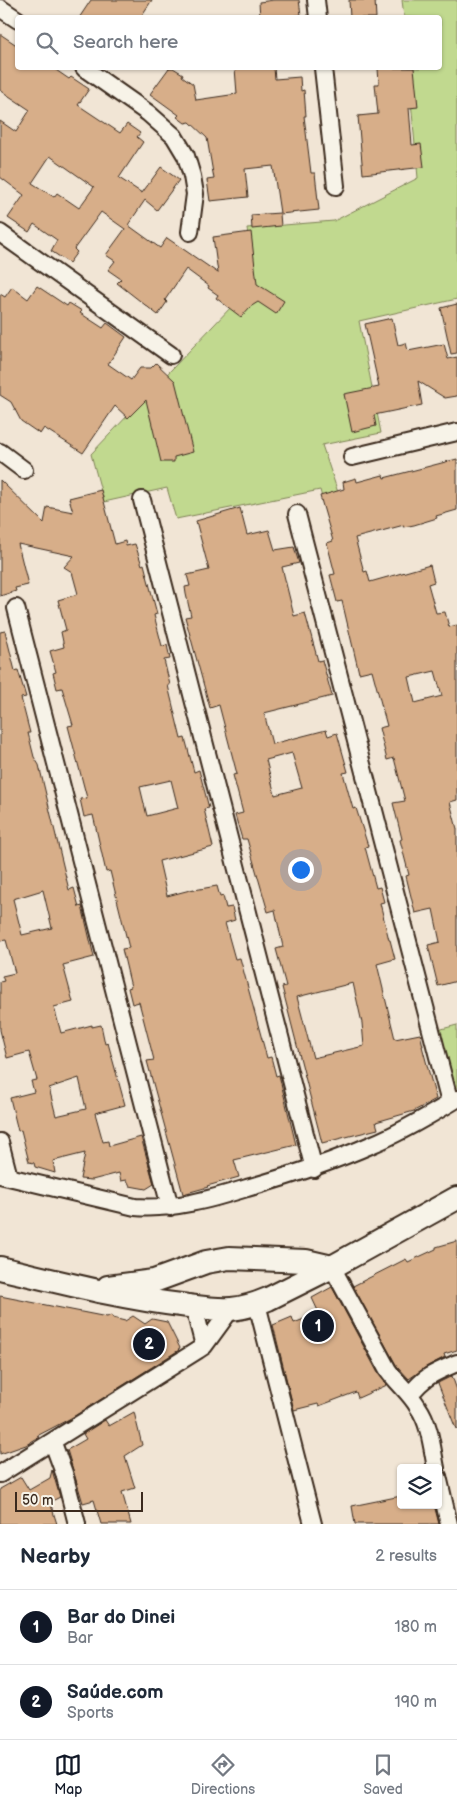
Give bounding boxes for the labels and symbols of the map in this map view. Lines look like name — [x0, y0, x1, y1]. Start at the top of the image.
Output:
your location — [288, 857, 314, 883]
pin: 1 — [302, 1307, 334, 1345]
pin: 2 — [133, 1325, 165, 1363]
scale bar — [15, 1489, 142, 1512]

